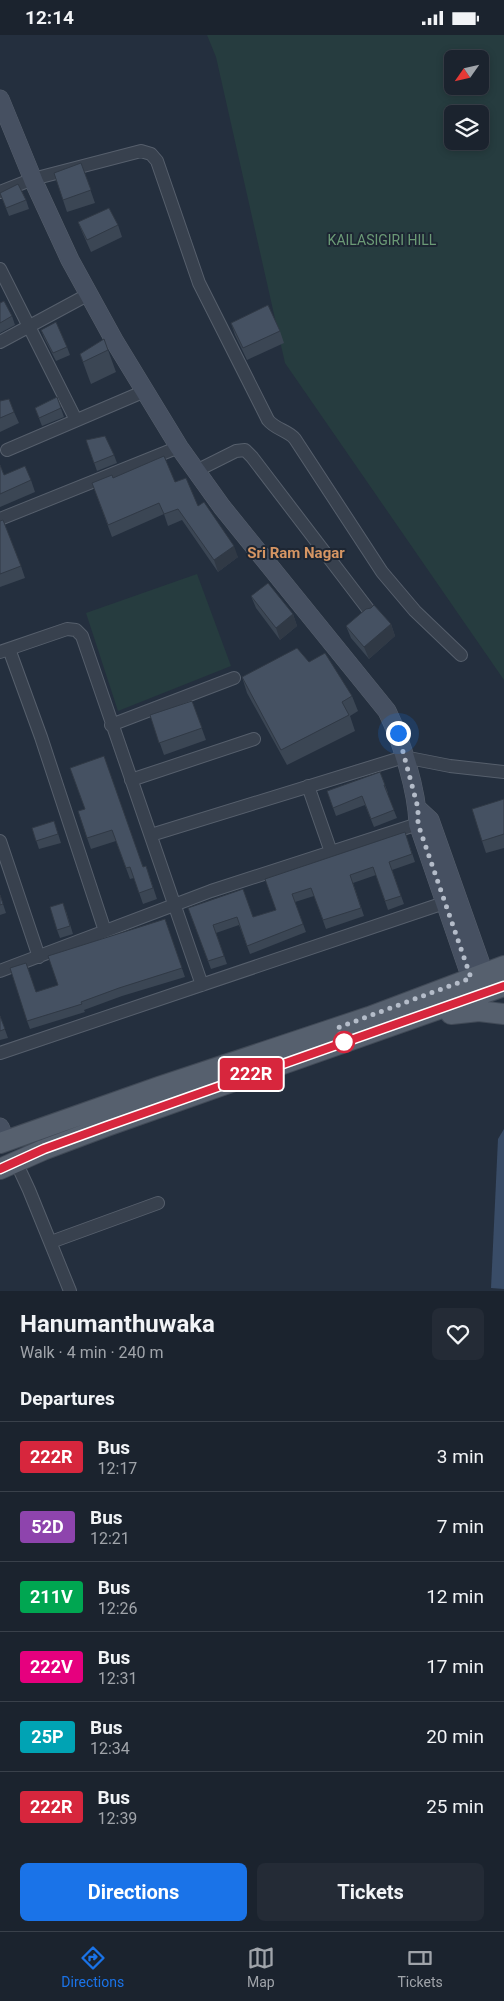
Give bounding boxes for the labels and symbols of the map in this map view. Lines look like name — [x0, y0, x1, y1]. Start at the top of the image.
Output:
north arrow — [444, 50, 489, 95]
park label: KAILASIGIRI HILL — [328, 232, 437, 248]
district label: Sri Ram Nagar — [247, 544, 345, 562]
your location — [386, 721, 411, 746]
unlabelled marker — [333, 1031, 355, 1053]
line badge: 222R — [216, 1058, 286, 1090]

